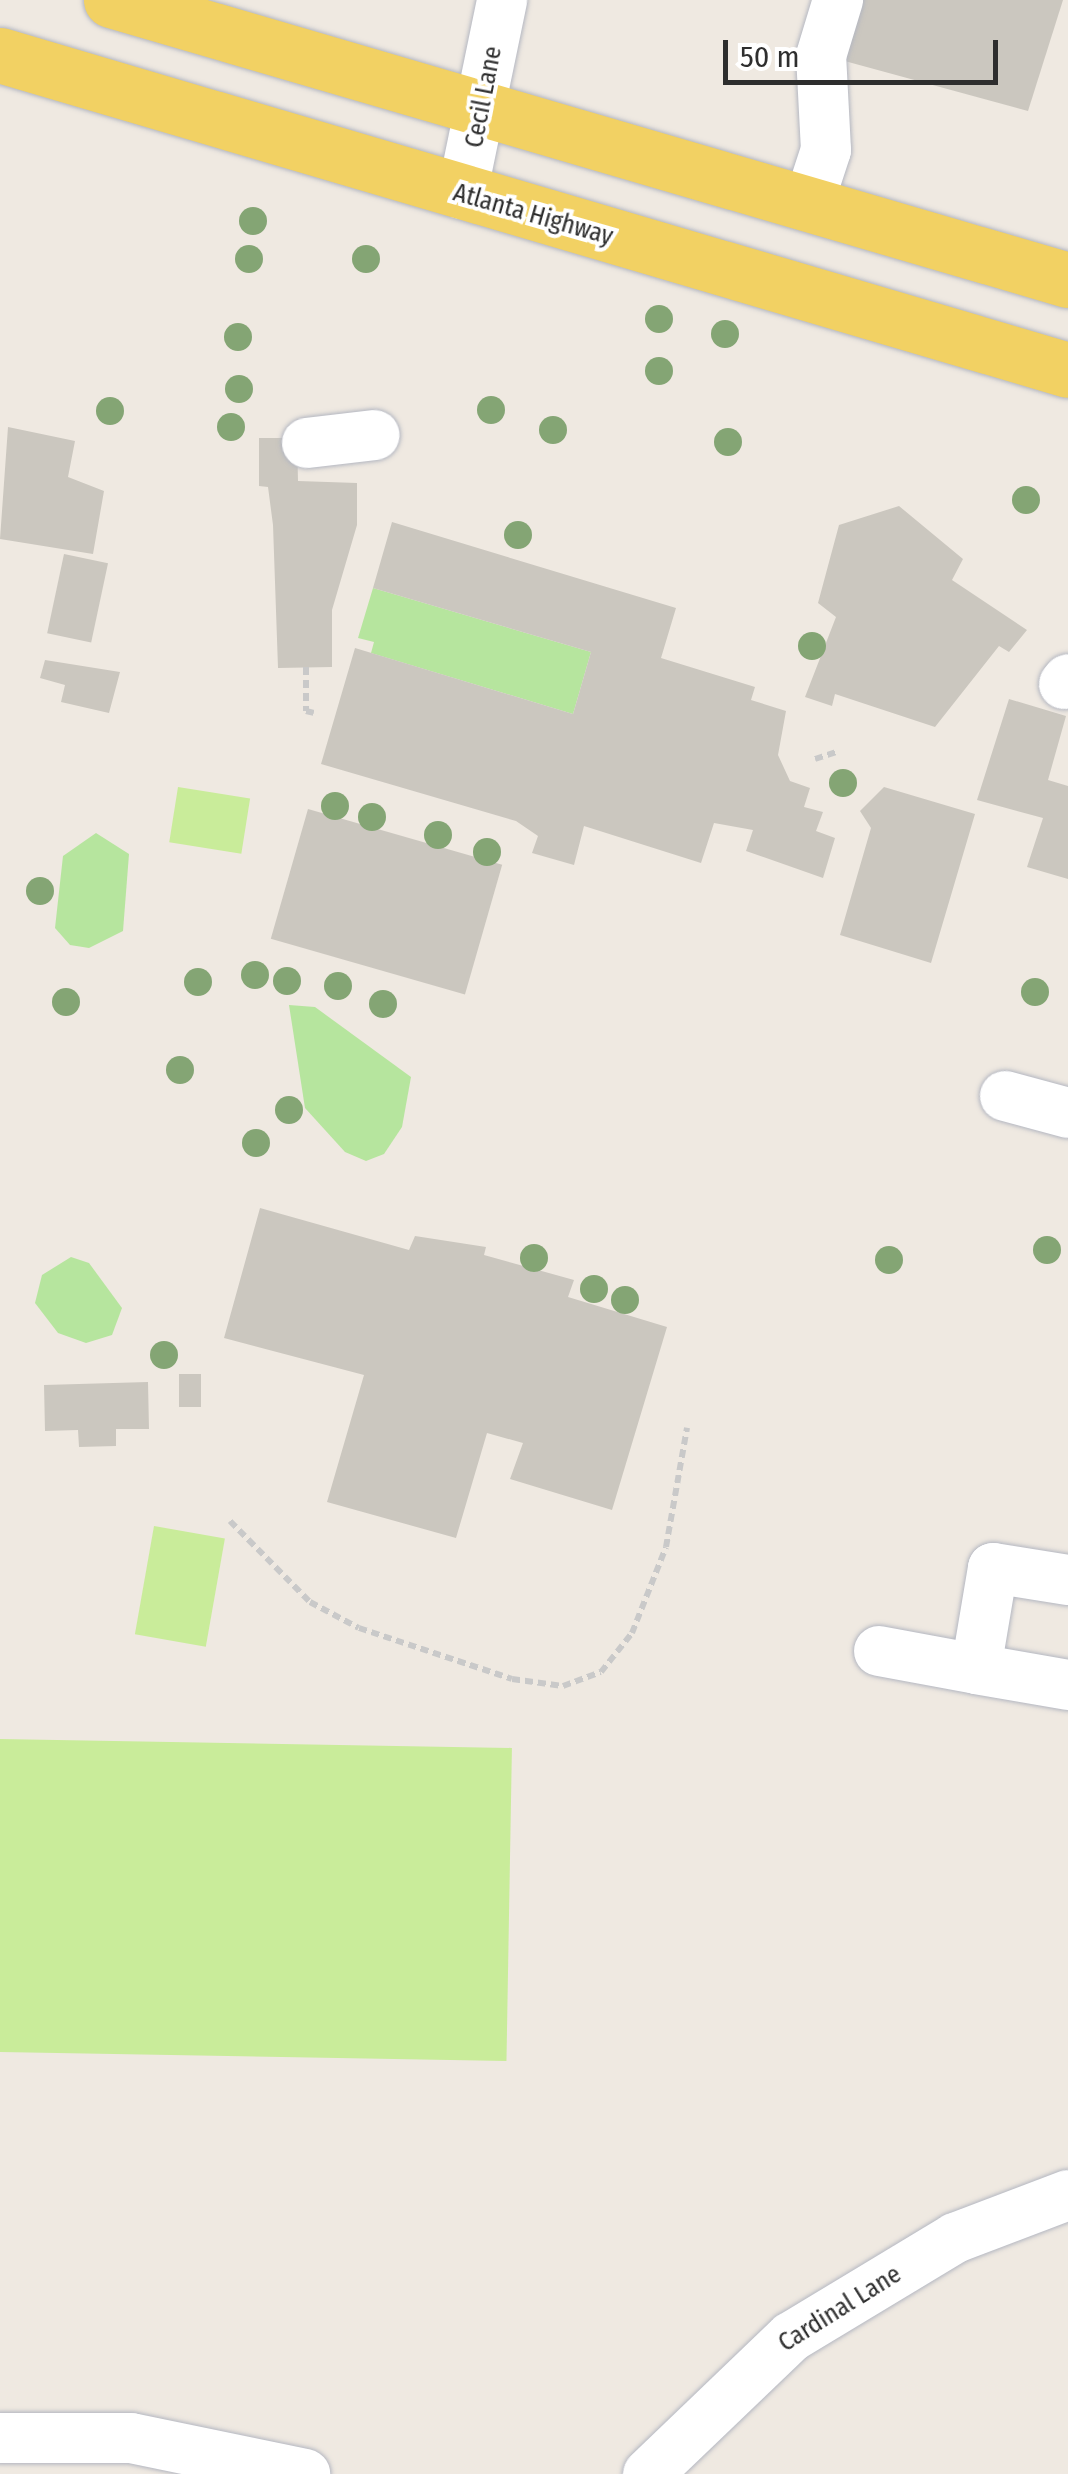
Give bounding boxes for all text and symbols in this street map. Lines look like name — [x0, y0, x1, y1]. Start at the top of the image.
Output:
scale bar — [728, 20, 1003, 82]
text: 50 m — [740, 39, 800, 75]
street label: Cecil Lane — [459, 44, 509, 150]
street label: Atlanta Highway — [450, 178, 616, 252]
street label: Cardinal Lane — [773, 2260, 907, 2358]

